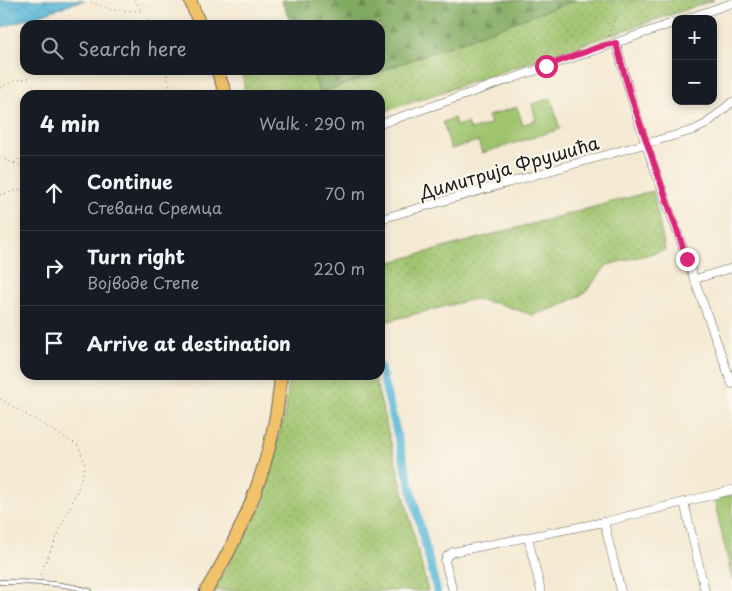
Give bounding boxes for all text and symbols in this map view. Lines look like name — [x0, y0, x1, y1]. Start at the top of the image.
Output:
map controls — [672, 15, 717, 105]
button: + — [672, 15, 717, 60]
search box — [20, 20, 385, 75]
icon: search — [38, 34, 66, 62]
text: Search here — [78, 34, 187, 62]
route start — [535, 55, 558, 78]
button: − — [672, 60, 717, 105]
text: 4 min — [40, 107, 100, 139]
text: Walk · 290 m — [259, 111, 365, 135]
street label: Димитрија Фрушића — [415, 128, 602, 206]
text: Continue — [87, 167, 173, 195]
icon: ahead — [40, 179, 68, 207]
text: 70 m — [325, 181, 365, 205]
text: Стевана Сремца — [87, 195, 222, 219]
text: Turn right — [87, 242, 185, 270]
route end — [676, 248, 699, 271]
icon: right — [40, 254, 68, 282]
text: 220 m — [314, 256, 365, 280]
text: Војводе Степе — [87, 270, 199, 294]
icon: arrive — [40, 329, 68, 357]
text: Arrive at destination — [87, 329, 291, 357]

